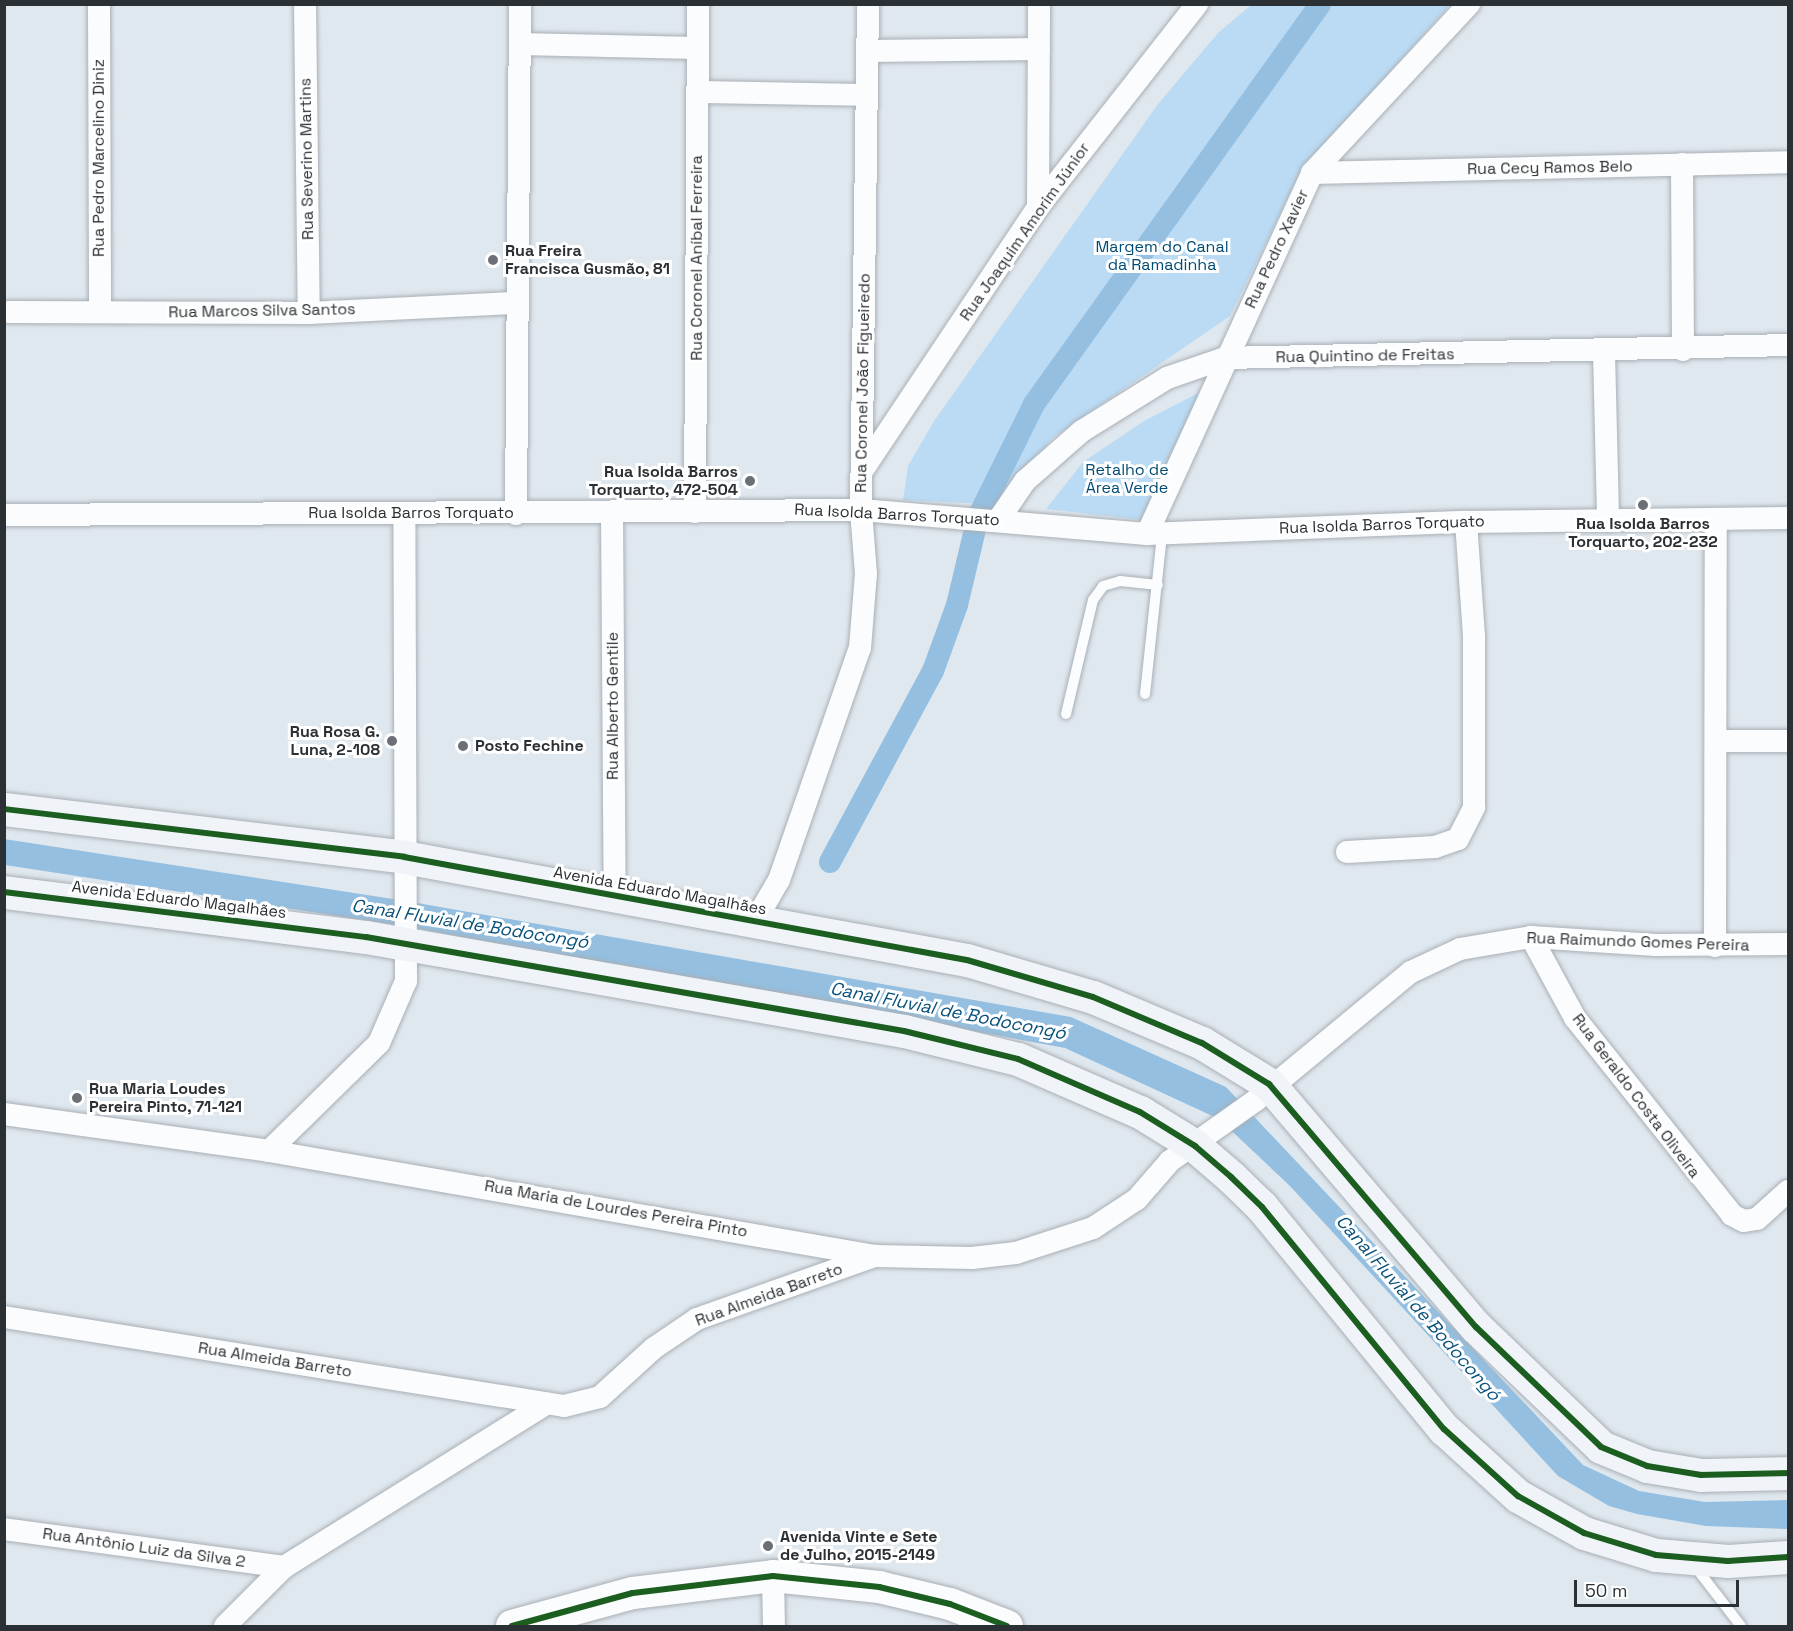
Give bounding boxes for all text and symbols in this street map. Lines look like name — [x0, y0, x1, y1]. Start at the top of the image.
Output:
street label: Rua Pedro Marcelino Diniz — [89, 59, 109, 257]
street label: Rua Severino Martins — [296, 78, 318, 240]
street label: Rua Joaquim Amorim Júnior — [956, 139, 1094, 325]
street label: Rua Coronel Aníbal Ferreira — [687, 155, 707, 361]
street label: Rua Cecy Ramos Belo — [1467, 157, 1633, 179]
street label: Rua Pedro Xavier — [1241, 186, 1313, 312]
park label: Margem do Canal da Ramadinha — [1095, 237, 1229, 275]
place label: Rua Freira Francisca Gusmão, 81 — [505, 241, 670, 279]
marker: Rua Freira Francisca Gusmão, 81 — [486, 253, 500, 267]
street label: Rua Coronel João Figueiredo — [851, 273, 875, 493]
street label: Rua Marcos Silva Santos — [168, 300, 356, 322]
street label: Rua Quintino de Freitas — [1275, 345, 1455, 367]
park label: Retalho de Área Verde — [1085, 460, 1169, 498]
place label: Rua Isolda Barros Torquarto, 472-504 — [588, 462, 738, 500]
marker: Rua Isolda Barros Torquarto, 472-504 — [743, 474, 757, 488]
marker: Rua Isolda Barros Torquarto, 202-232 — [1636, 498, 1650, 512]
street label: Rua Isolda Barros Torquato — [794, 500, 1000, 530]
street label: Rua Isolda Barros Torquato — [308, 503, 514, 523]
street label: Rua Isolda Barros Torquato — [1279, 512, 1485, 538]
place label: Rua Isolda Barros Torquarto, 202-232 — [1568, 514, 1718, 552]
street label: Rua Alberto Gentile — [603, 632, 623, 780]
place label: Rua Rosa G. Luna, 2-108 — [290, 722, 380, 760]
marker: Rua Rosa G. Luna, 2-108 — [385, 734, 399, 748]
place label: Posto Fechine — [475, 736, 584, 756]
marker: Posto Fechine — [456, 739, 470, 753]
street label: Avenida Eduardo Magalhães — [552, 863, 768, 919]
street label: Avenida Eduardo Magalhães — [71, 877, 287, 923]
water label: Canal Fluvial de Bodocongó — [350, 895, 590, 953]
street label: Rua Raimundo Gomes Pereira — [1526, 929, 1750, 955]
water label: Canal Fluvial de Bodocongó — [829, 978, 1067, 1044]
street label: Rua Geraldo Costa Oliveira — [1568, 1010, 1704, 1182]
place label: Rua Maria Loudes Pereira Pinto, 71-121 — [89, 1079, 243, 1117]
marker: Rua Maria Loudes Pereira Pinto, 71-121 — [70, 1091, 84, 1105]
street label: Rua Maria de Lourdes Pereira Pinto — [483, 1176, 749, 1242]
water label: Canal Fluvial de Bodocongó — [1331, 1211, 1505, 1405]
street label: Rua Almeida Barreto — [693, 1259, 845, 1331]
street label: Rua Almeida Barreto — [197, 1338, 353, 1382]
street label: Rua Antônio Luiz da Silva 2 — [41, 1524, 247, 1572]
place label: Avenida Vinte e Sete de Julho, 2015-2149 — [780, 1527, 938, 1565]
marker: Avenida Vinte e Sete de Julho, 2015-2149 — [761, 1539, 775, 1553]
scale bar — [1577, 1568, 1742, 1606]
text: 50 m — [1585, 1579, 1627, 1602]

